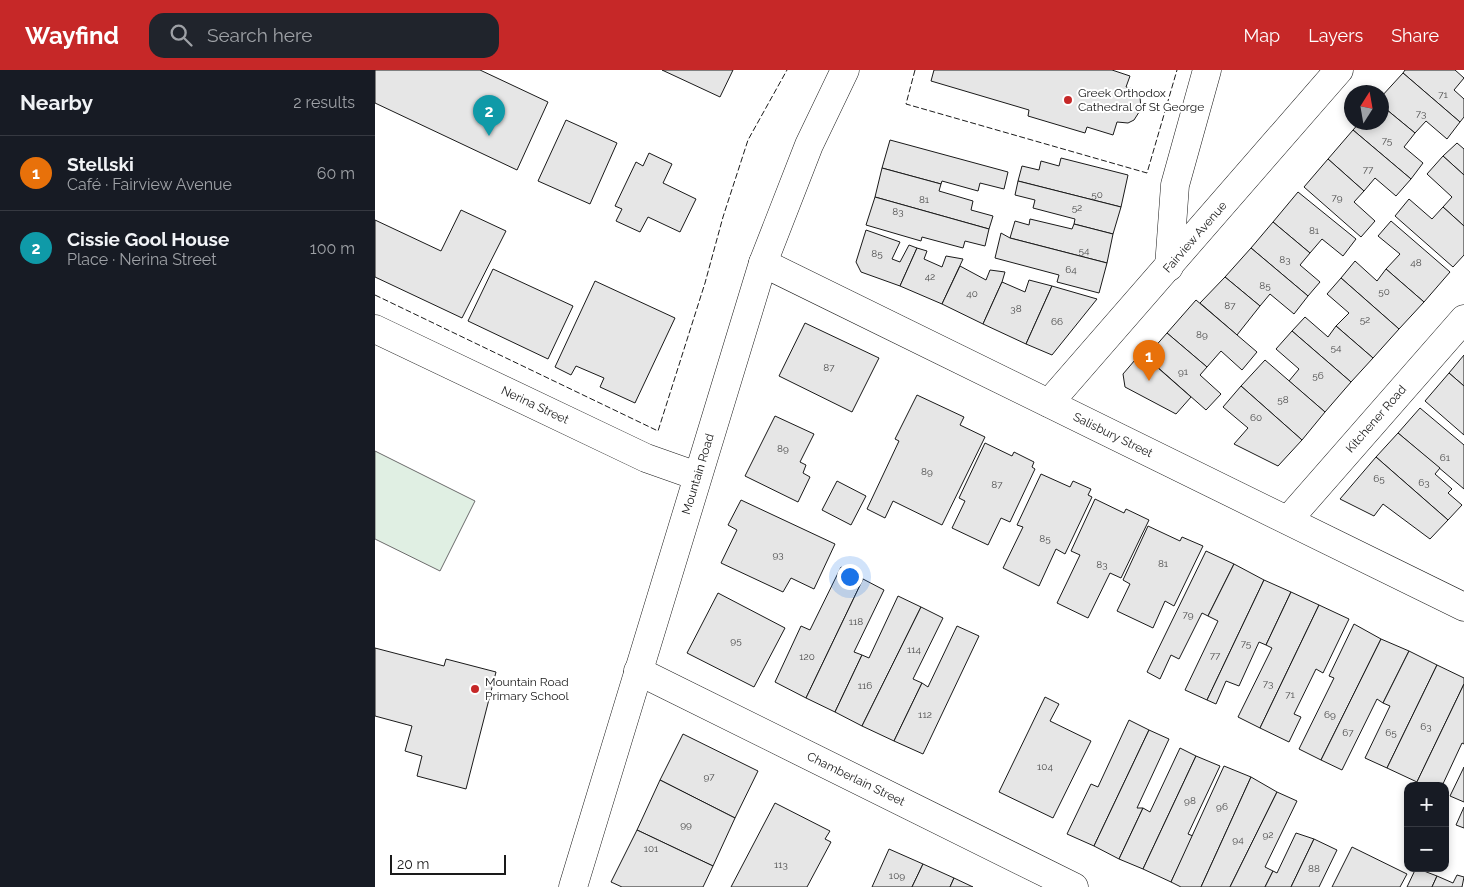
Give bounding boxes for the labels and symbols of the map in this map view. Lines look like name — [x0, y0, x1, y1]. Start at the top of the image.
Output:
north arrow — [1344, 85, 1389, 130]
place label: Greek Orthodox Cathedral of St George — [1078, 86, 1204, 114]
house number: 71 — [1438, 89, 1449, 100]
marker: Greek Orthodox Cathedral of St George — [1062, 94, 1074, 106]
pin: 2 — [473, 95, 505, 136]
house number: 73 — [1416, 108, 1426, 119]
house number: 75 — [1382, 135, 1393, 146]
house number: 77 — [1363, 164, 1374, 175]
house number: 50 — [1091, 189, 1103, 200]
house number: 79 — [1331, 192, 1343, 203]
house number: 81 — [919, 194, 930, 205]
street label: Fairview Avenue — [1160, 199, 1230, 275]
house number: 52 — [1072, 202, 1082, 213]
house number: 83 — [892, 206, 904, 217]
house number: 81 — [1309, 225, 1320, 236]
house number: 54 — [1079, 245, 1090, 256]
house number: 85 — [871, 248, 883, 259]
house number: 83 — [1279, 254, 1291, 265]
house number: 48 — [1410, 257, 1422, 268]
house number: 64 — [1065, 264, 1077, 275]
house number: 42 — [925, 271, 935, 282]
house number: 85 — [1259, 280, 1271, 291]
house number: 50 — [1378, 286, 1390, 297]
house number: 40 — [966, 288, 978, 299]
house number: 87 — [1224, 300, 1236, 311]
house number: 38 — [1010, 303, 1022, 314]
house number: 52 — [1360, 314, 1370, 325]
house number: 66 — [1051, 316, 1063, 327]
house number: 89 — [1196, 329, 1208, 340]
pin: 1 — [1133, 340, 1165, 381]
house number: 54 — [1331, 342, 1342, 353]
house number: 87 — [823, 362, 835, 373]
house number: 91 — [1178, 366, 1189, 377]
house number: 56 — [1312, 370, 1324, 381]
street label: Kitchener Road — [1343, 382, 1409, 456]
street label: Nerina Street — [499, 383, 571, 427]
house number: 58 — [1277, 394, 1289, 405]
street label: Salisbury Street — [1071, 410, 1155, 460]
house number: 60 — [1250, 412, 1262, 423]
street label: Mountain Road — [679, 432, 717, 516]
house number: 89 — [777, 443, 789, 454]
house number: 61 — [1440, 452, 1451, 463]
house number: 89 — [921, 466, 933, 477]
house number: 65 — [1373, 473, 1385, 484]
house number: 63 — [1418, 477, 1430, 488]
house number: 87 — [991, 479, 1003, 490]
house number: 85 — [1039, 533, 1051, 544]
house number: 93 — [772, 549, 784, 560]
house number: 81 — [1158, 558, 1169, 569]
house number: 83 — [1096, 559, 1108, 570]
your location — [837, 564, 863, 590]
house number: 79 — [1182, 609, 1194, 620]
house number: 118 — [849, 616, 863, 627]
house number: 95 — [730, 635, 742, 646]
house number: 75 — [1241, 638, 1252, 649]
house number: 114 — [907, 644, 922, 655]
house number: 77 — [1210, 650, 1221, 661]
house number: 120 — [799, 651, 815, 662]
place label: Mountain Road Primary School — [485, 675, 569, 703]
house number: 73 — [1263, 678, 1273, 689]
house number: 116 — [858, 680, 872, 691]
marker: Mountain Road Primary School — [469, 683, 481, 695]
house number: 71 — [1285, 689, 1296, 700]
house number: 112 — [918, 709, 932, 720]
house number: 69 — [1324, 709, 1336, 720]
house number: 63 — [1420, 721, 1432, 732]
house number: 67 — [1342, 727, 1354, 738]
house number: 65 — [1385, 727, 1397, 738]
street label: Chamberlain Street — [805, 749, 907, 809]
house number: 104 — [1037, 761, 1053, 772]
house number: 97 — [703, 771, 715, 782]
house number: 98 — [1184, 795, 1196, 806]
house number: 96 — [1216, 801, 1228, 812]
house number: 99 — [680, 819, 692, 830]
house number: 92 — [1262, 829, 1274, 840]
house number: 94 — [1232, 834, 1244, 845]
house number: 101 — [644, 843, 659, 854]
scale bar — [390, 852, 506, 875]
house number: 113 — [774, 859, 788, 870]
house number: 88 — [1308, 863, 1320, 874]
house number: 109 — [889, 870, 905, 881]

